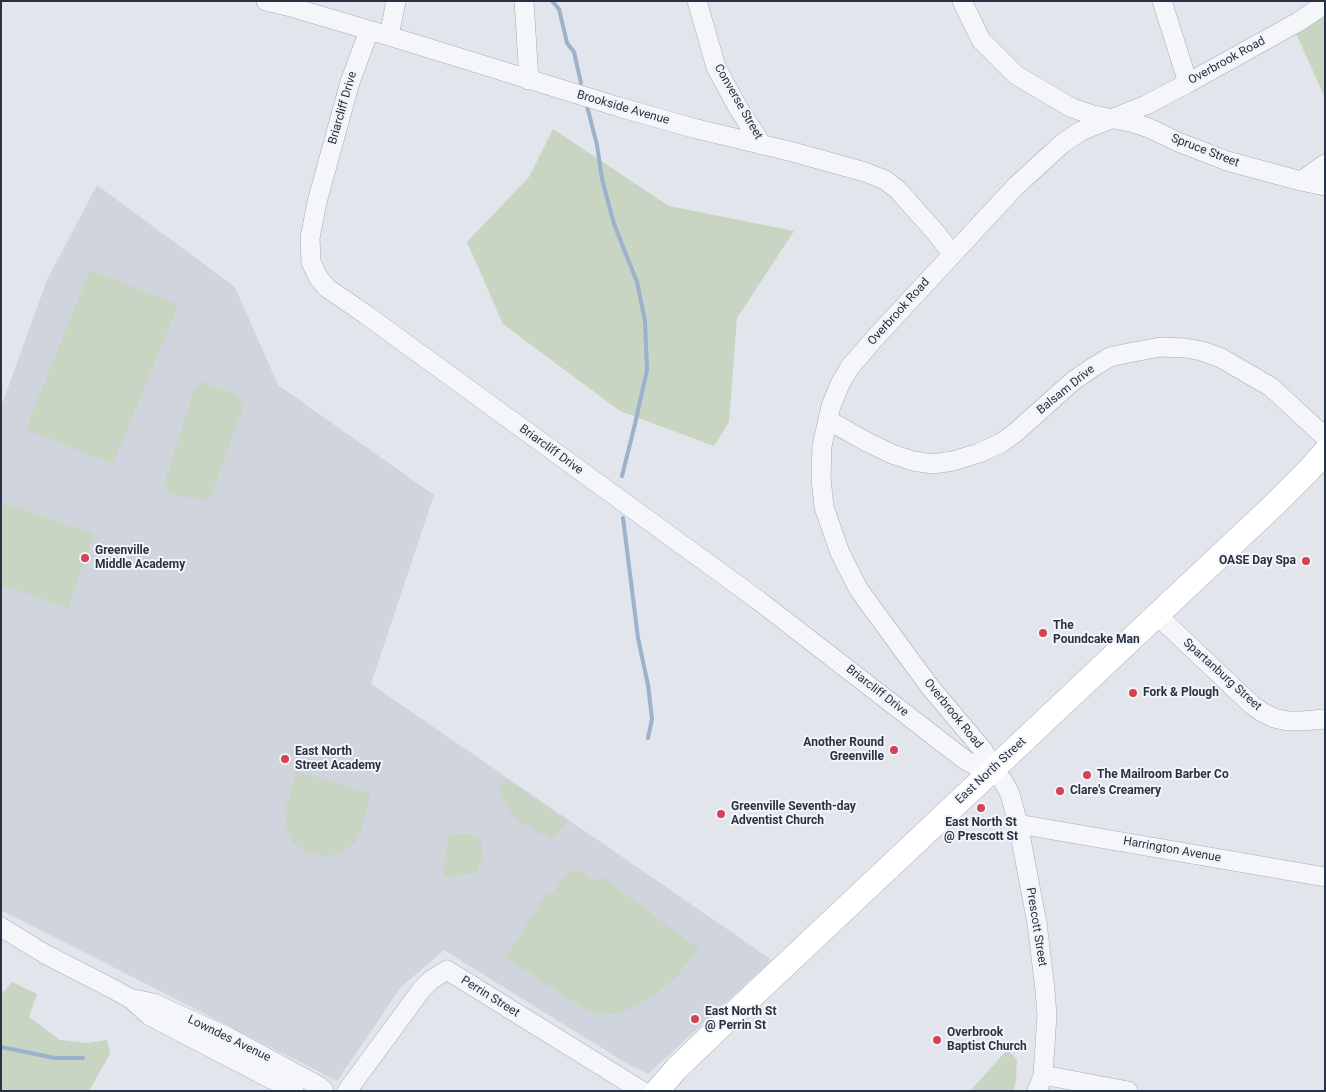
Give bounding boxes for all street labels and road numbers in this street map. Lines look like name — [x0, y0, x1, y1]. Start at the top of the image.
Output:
street label: Overbrook Road — [1186, 34, 1268, 88]
street label: Converse Street — [711, 62, 765, 142]
street label: Briarcliff Drive — [326, 70, 360, 146]
street label: Brookside Avenue — [575, 88, 671, 128]
street label: Spruce Street — [1169, 131, 1241, 171]
street label: Overbrook Road — [865, 275, 933, 349]
street label: Balsam Drive — [1034, 362, 1098, 418]
street label: Briarcliff Drive — [516, 422, 586, 478]
street label: Spartanburg Street — [1180, 636, 1264, 714]
street label: Briarcliff Drive — [843, 662, 911, 720]
street label: Overbrook Road — [921, 676, 985, 752]
street label: East North Street — [953, 735, 1029, 807]
street label: Harrington Avenue — [1122, 834, 1222, 866]
street label: Prescott Street — [1023, 887, 1049, 967]
street label: Perrin Street — [458, 973, 522, 1021]
street label: Lowndes Avenue — [185, 1013, 273, 1065]

